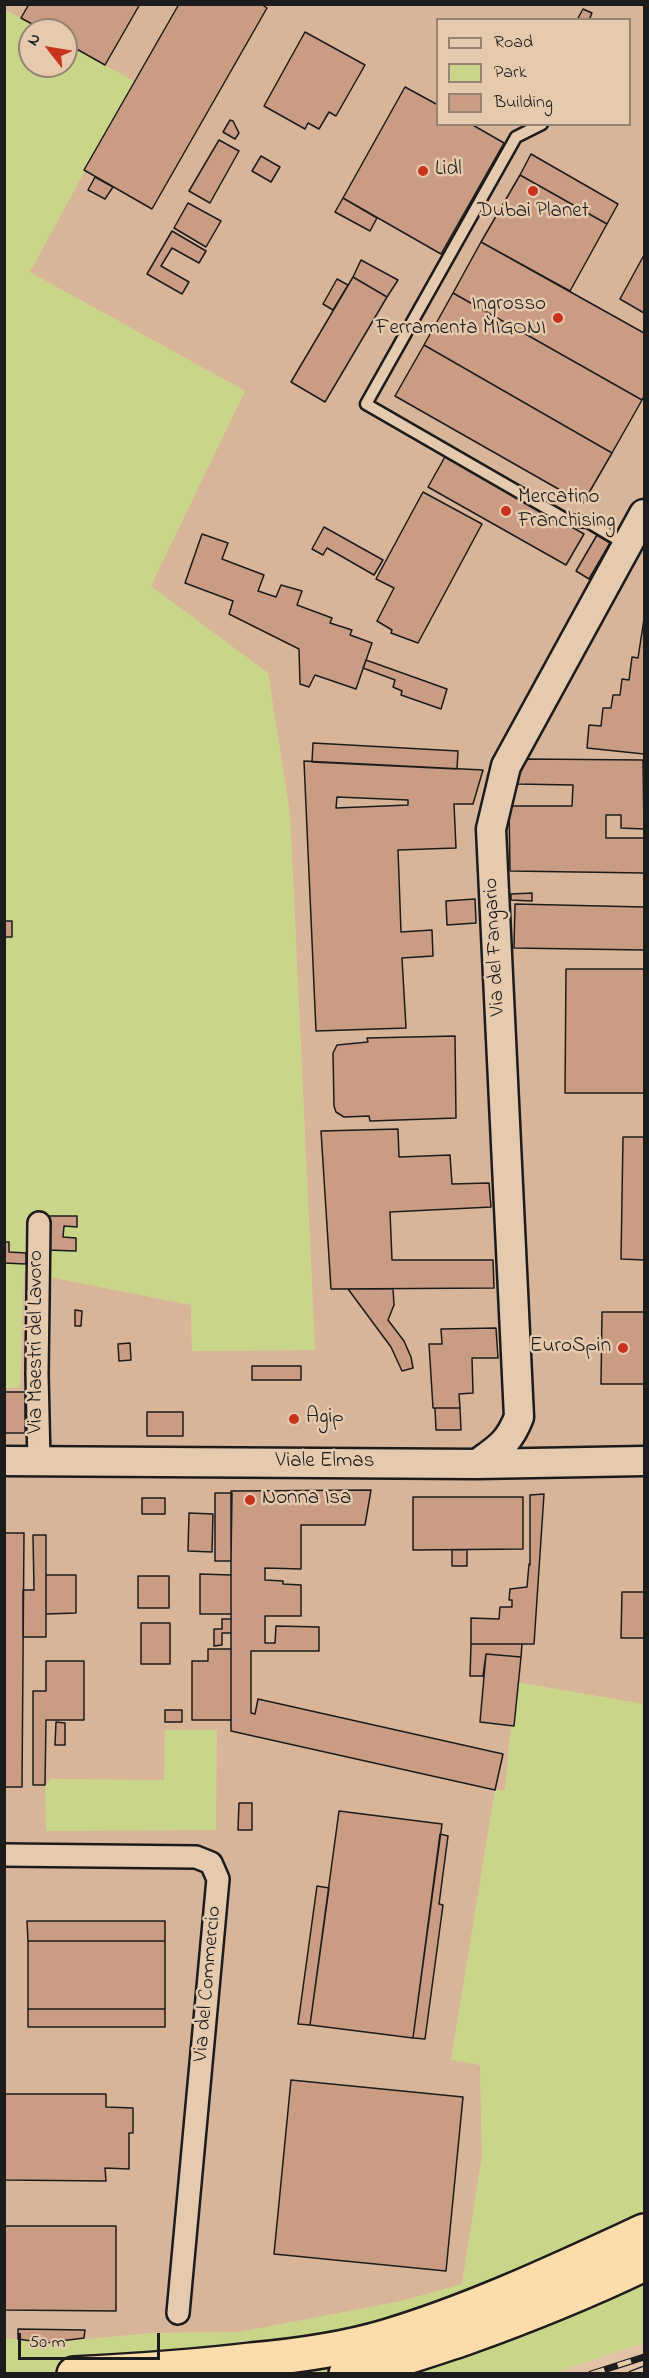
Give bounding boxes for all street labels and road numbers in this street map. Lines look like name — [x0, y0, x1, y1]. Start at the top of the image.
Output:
street label: Via del Fangario — [480, 877, 512, 1017]
street label: Via Maestri del Lavoro — [25, 1250, 51, 1434]
street label: Viale Elmas — [276, 1450, 374, 1476]
street label: Via del Commercio — [190, 1905, 228, 2063]

